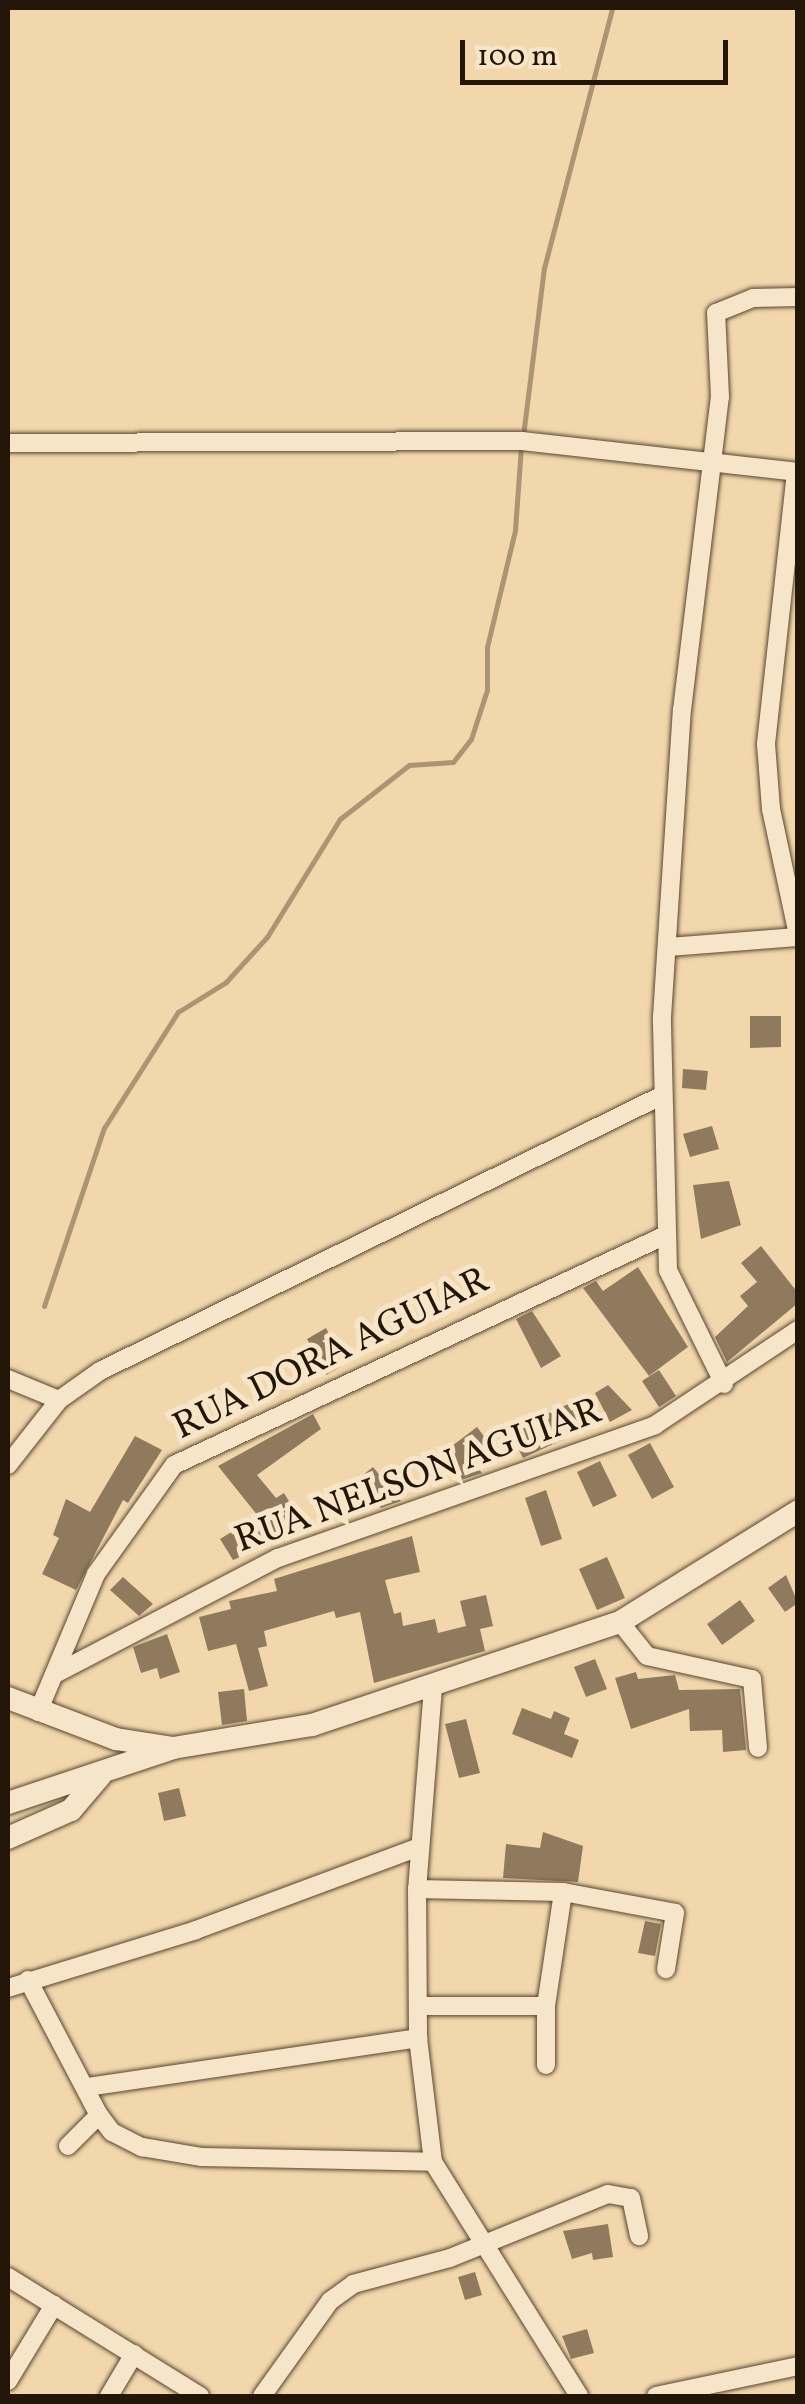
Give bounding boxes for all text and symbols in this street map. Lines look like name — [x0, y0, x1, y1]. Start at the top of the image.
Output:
scale bar — [465, 20, 732, 82]
text: 100 m — [477, 36, 558, 78]
street label: RUA DORA AGUIAR — [167, 1259, 497, 1451]
street label: RUA NELSON AGUIAR — [229, 1389, 609, 1565]

